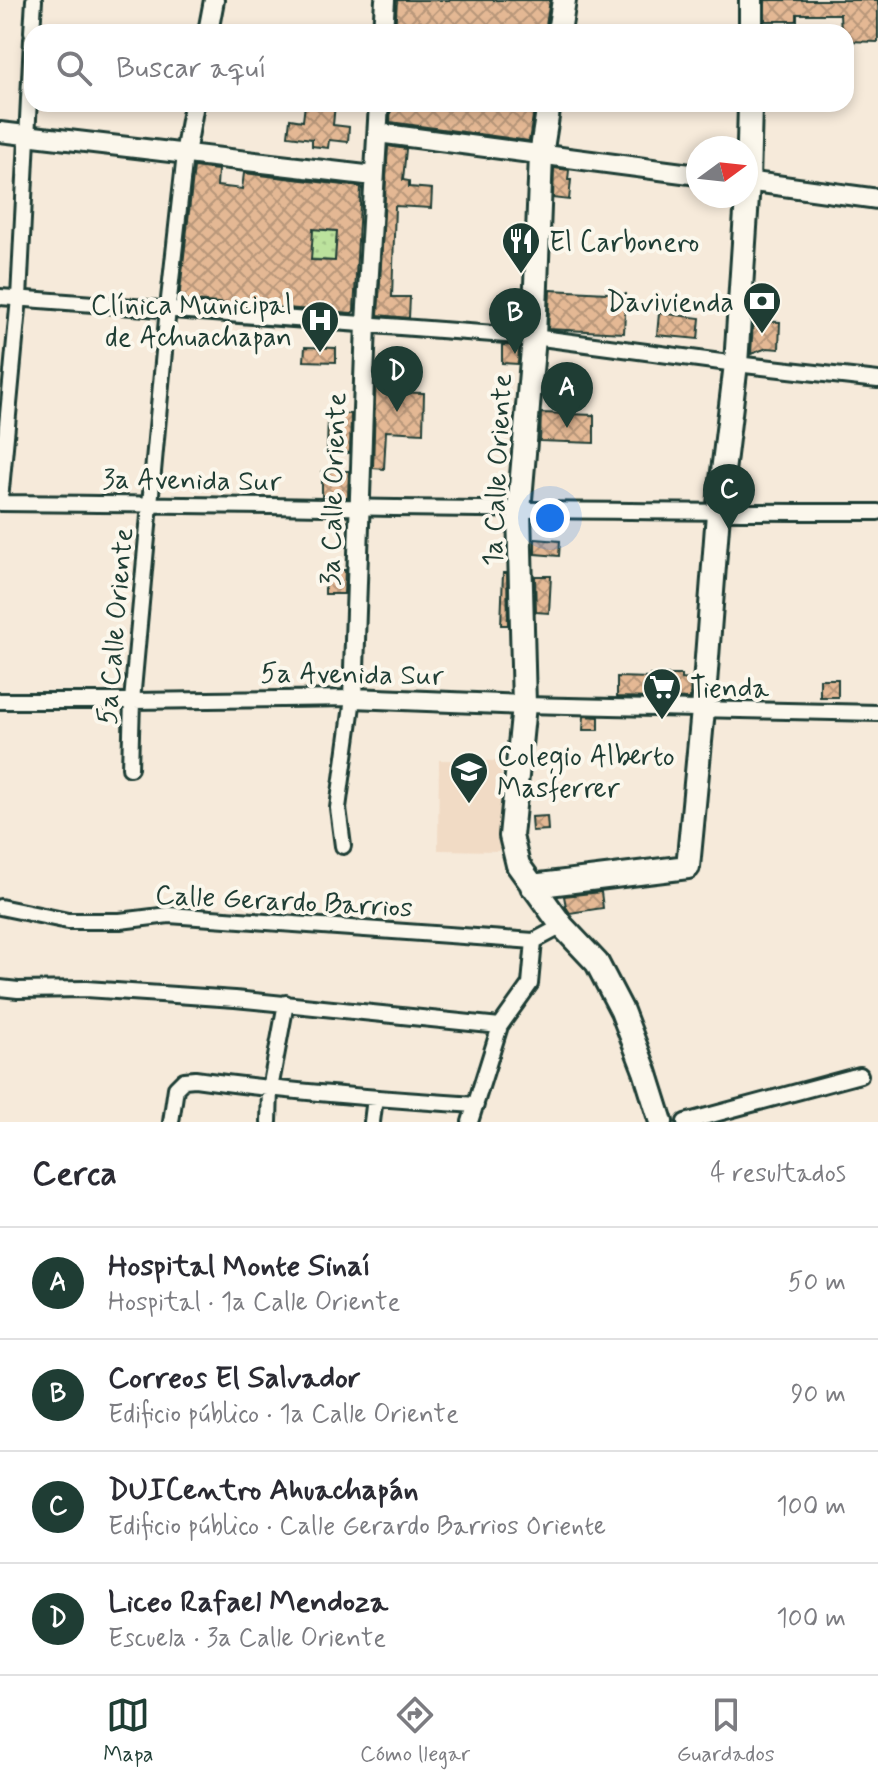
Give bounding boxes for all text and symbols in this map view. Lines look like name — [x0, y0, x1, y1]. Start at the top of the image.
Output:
search box — [24, 24, 854, 112]
icon: search — [52, 46, 96, 90]
text: Buscar aquí — [116, 49, 267, 88]
north arrow — [686, 136, 758, 208]
restaurant icon: El Carbonero — [500, 220, 542, 275]
place label: El Carbonero — [549, 225, 699, 262]
bank icon: Davivienda — [741, 280, 783, 335]
place label: Davivienda — [606, 285, 734, 322]
place label: Clínica Municipal de Achuachapan — [91, 288, 292, 357]
pin: B — [489, 288, 541, 354]
hospital icon: Clínica Municipal de Achuachapan — [299, 299, 341, 354]
pin: D — [371, 346, 423, 412]
pin: A — [541, 362, 593, 428]
street label: 1a Calle Oriente — [475, 373, 522, 568]
street label: 3a Calle Oriente — [313, 392, 356, 586]
street label: 3a Avenida Sur — [102, 461, 282, 502]
pin: C — [703, 464, 755, 530]
your location — [530, 498, 570, 538]
street label: 5a Calle Oriente — [89, 526, 144, 726]
street label: 5a Avenida Sur — [260, 655, 444, 696]
supermarket icon: Tienda — [641, 666, 683, 721]
place label: Tienda — [690, 671, 769, 708]
place label: Colegio Alberto Masferrer — [497, 739, 675, 808]
school or university icon: Colegio Alberto Masferrer — [448, 750, 490, 805]
street label: Calle Gerardo Barrios — [154, 877, 414, 928]
text: Cerca — [32, 1152, 117, 1197]
text: 4 resultados — [710, 1157, 846, 1191]
text: Hospital Monte Sinaí — [108, 1247, 371, 1286]
text: A — [49, 1266, 67, 1300]
text: 50 m — [788, 1266, 846, 1300]
text: Hospital · 1a Calle Oriente — [108, 1286, 400, 1320]
text: Correos El Salvador — [108, 1359, 361, 1398]
text: B — [50, 1378, 66, 1412]
text: 90 m — [791, 1378, 846, 1412]
text: Edificio público · 1a Calle Oriente — [108, 1398, 459, 1432]
text: DUICentro Ahuachapán — [108, 1471, 419, 1510]
text: C — [49, 1490, 67, 1524]
text: 100 m — [776, 1490, 846, 1524]
text: Edificio público · Calle Gerardo Barrios Oriente — [108, 1510, 606, 1544]
text: Liceo Rafael Mendoza — [108, 1583, 388, 1622]
text: D — [49, 1602, 67, 1636]
text: 100 m — [776, 1602, 846, 1636]
text: Escuela · 3a Calle Oriente — [108, 1622, 386, 1656]
tab: Mapa — [103, 1693, 153, 1769]
tab: Cómo llegar — [360, 1693, 470, 1769]
tab: Guardados — [677, 1693, 775, 1769]

